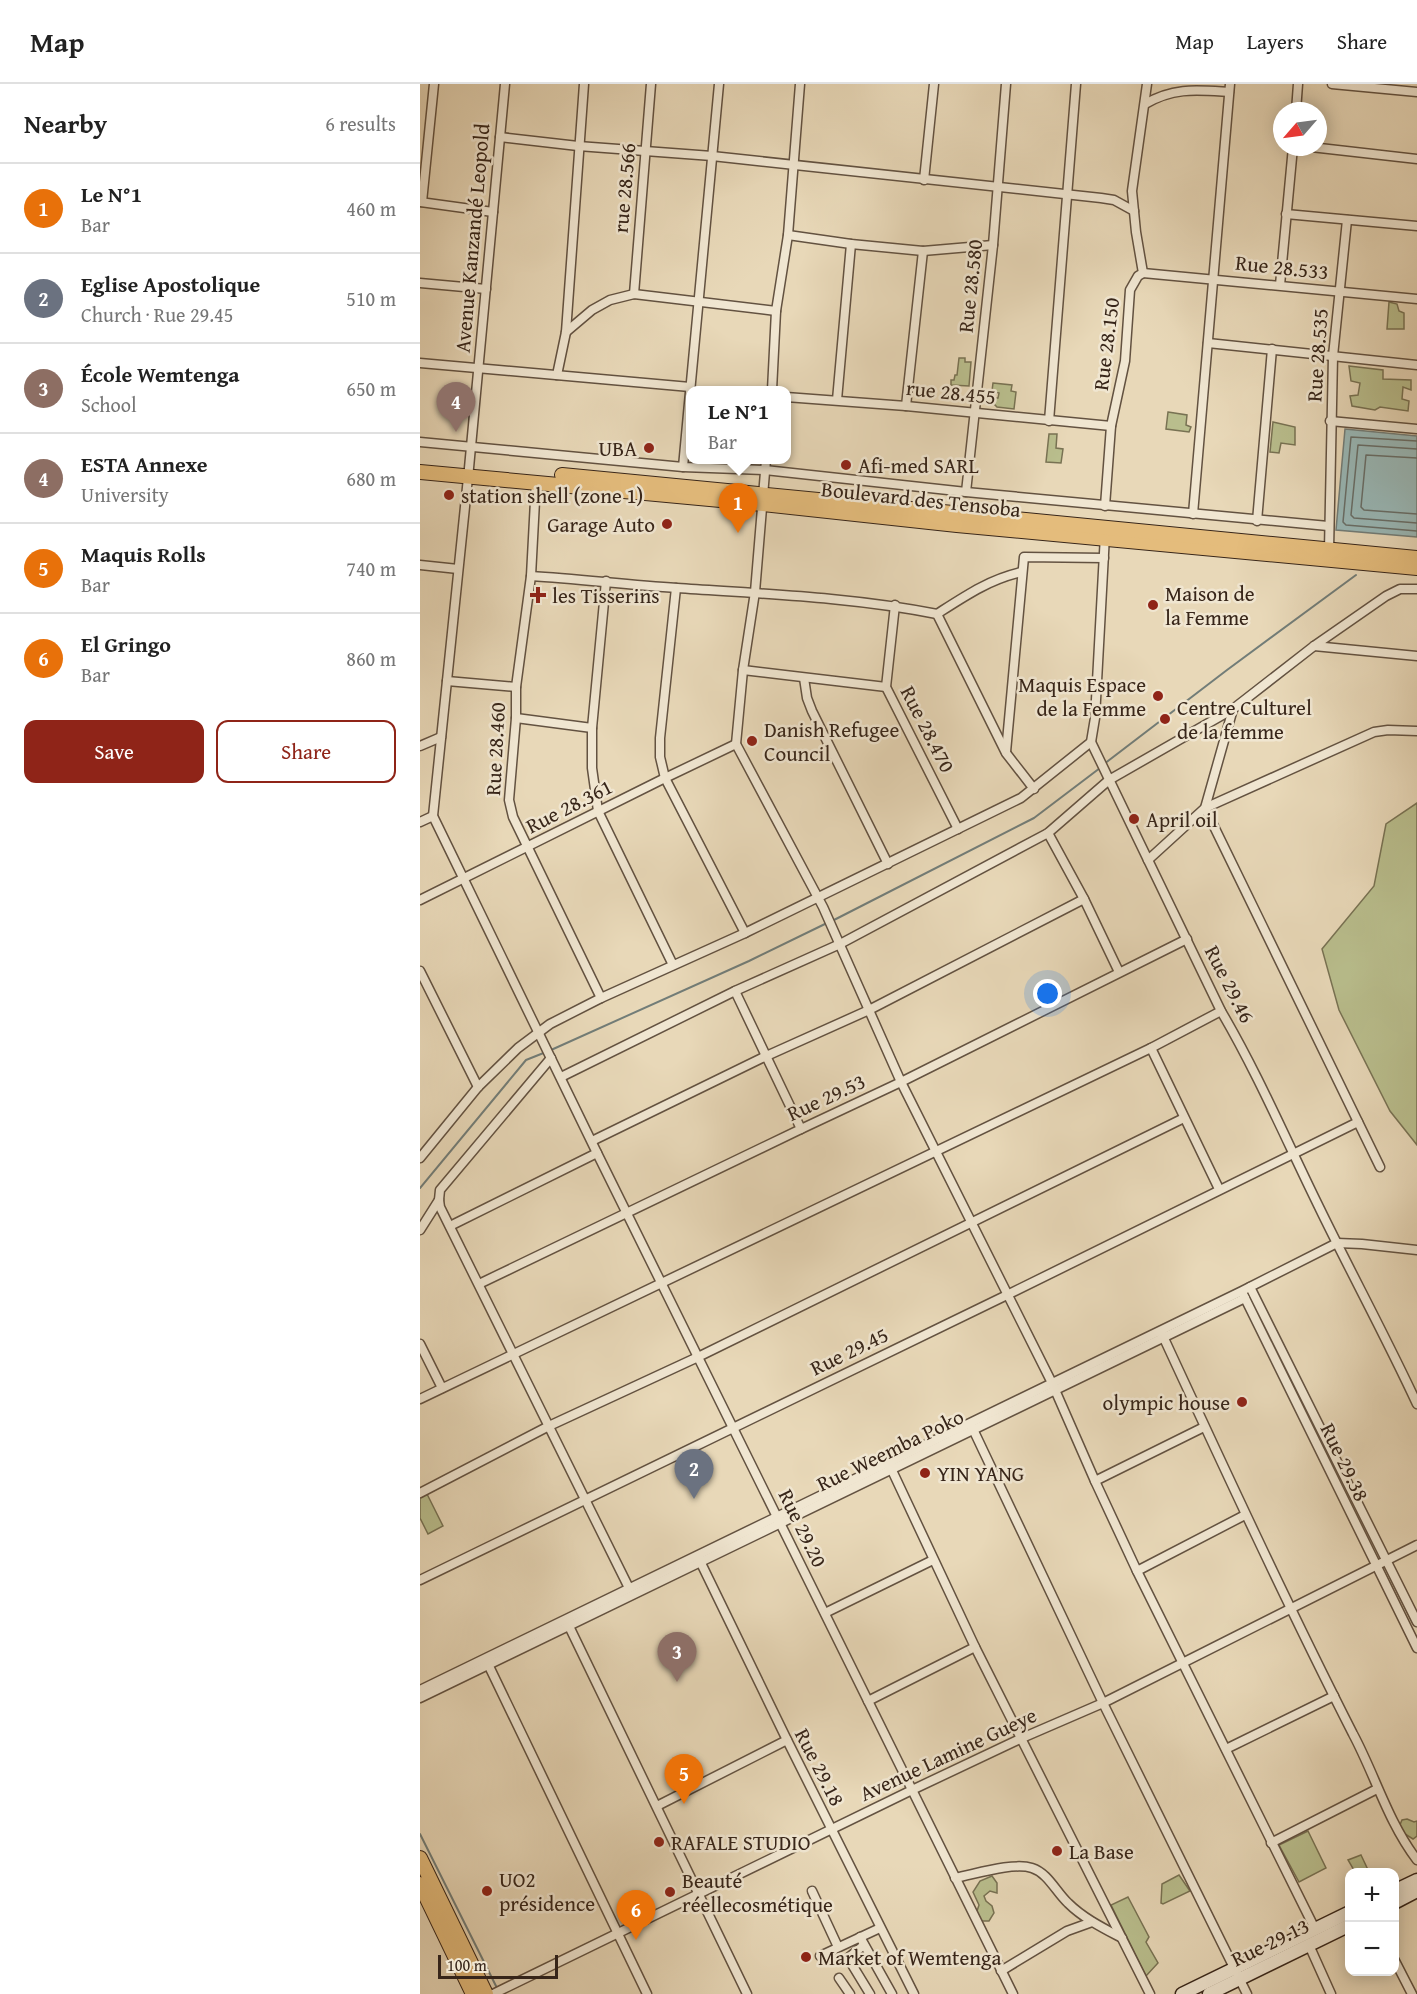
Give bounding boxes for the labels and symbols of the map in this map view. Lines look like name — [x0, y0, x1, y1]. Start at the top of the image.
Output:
north arrow — [1273, 102, 1327, 156]
street label: Avenue Kanzandé Leopold — [447, 121, 498, 354]
street label: rue 28.566 — [605, 142, 643, 234]
street label: Rue 28.580 — [950, 238, 990, 334]
street label: Rue 28.533 — [1234, 247, 1330, 287]
street label: Rue 28.150 — [1085, 296, 1127, 392]
street label: Rue 28.535 — [1298, 307, 1336, 403]
street label: rue 28.455 — [905, 372, 997, 412]
pin: 4 — [436, 382, 476, 432]
place label: UBA — [599, 433, 637, 464]
marker: UBA — [642, 441, 656, 455]
place label: Afi-med SARL — [858, 450, 979, 481]
marker: Afi-med SARL — [839, 458, 853, 472]
street label: Boulevard des Tensoba — [820, 473, 1022, 525]
place label: station shell (zone 1) — [461, 480, 643, 511]
pin: 1 — [718, 484, 758, 533]
marker: station shell (zone 1) — [442, 488, 456, 502]
place label: Garage Auto — [547, 509, 655, 540]
marker: Garage Auto — [660, 517, 674, 531]
place label: Maison de la Femme — [1165, 578, 1255, 633]
place label: les Tisserins — [552, 580, 660, 611]
marker: les Tisserins — [529, 586, 547, 604]
marker: Maison de la Femme — [1146, 598, 1160, 612]
place label: Maquis Espace de la Femme — [1018, 669, 1146, 724]
street label: Rue 28.470 — [893, 680, 963, 778]
marker: Maquis Espace de la Femme — [1151, 689, 1165, 703]
place label: Centre Culturel de la femme — [1177, 692, 1312, 747]
street label: Rue 28.460 — [477, 701, 513, 797]
marker: Centre Culturel de la femme — [1158, 712, 1172, 726]
place label: Danish Refugee Council — [764, 714, 899, 769]
marker: Danish Refugee Council — [745, 734, 759, 748]
street label: Rue 28.361 — [520, 771, 618, 841]
place label: April oil — [1146, 804, 1218, 835]
marker: April oil — [1127, 812, 1141, 826]
street label: Rue 29.46 — [1197, 940, 1263, 1028]
your location — [1033, 979, 1062, 1008]
street label: Rue 29.53 — [782, 1065, 870, 1129]
street label: Rue 29.45 — [805, 1319, 893, 1383]
place label: olympic house — [1103, 1387, 1230, 1418]
marker: olympic house — [1235, 1395, 1249, 1409]
street label: Rue Weemba Poko — [811, 1401, 969, 1499]
street label: Rue 29.38 — [1313, 1418, 1377, 1506]
pin: 2 — [674, 1450, 714, 1499]
place label: YIN YANG — [937, 1458, 1024, 1489]
marker: YIN YANG — [918, 1466, 932, 1480]
street label: Rue 29.20 — [771, 1484, 835, 1572]
pin: 3 — [658, 1632, 696, 1682]
street label: Avenue Lamine Gueye — [854, 1699, 1042, 1809]
street label: Rue 29.18 — [787, 1723, 853, 1811]
pin: 5 — [664, 1754, 704, 1804]
place label: RAFALE STUDIO — [671, 1827, 811, 1858]
marker: RAFALE STUDIO — [652, 1835, 666, 1849]
place label: La Base — [1069, 1836, 1134, 1867]
marker: La Base — [1050, 1844, 1064, 1858]
place label: UO2 présidence — [499, 1864, 595, 1919]
place label: Beauté réellecosmétique — [682, 1865, 833, 1920]
marker: UO2 présidence — [480, 1884, 494, 1898]
marker: Beauté réellecosmétique — [663, 1885, 677, 1899]
pin: 6 — [616, 1890, 656, 1940]
street label: Rue 29.13 — [1226, 1910, 1314, 1974]
place label: Market of Wemtenga — [818, 1942, 1002, 1973]
marker: Market of Wemtenga — [799, 1950, 813, 1964]
scale bar — [438, 1952, 558, 1980]

